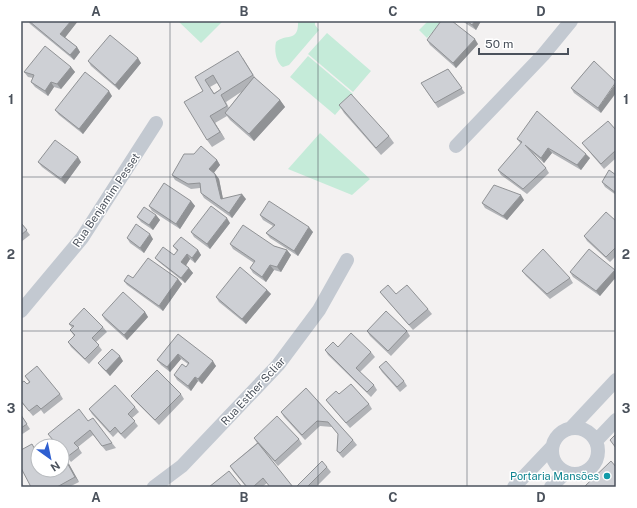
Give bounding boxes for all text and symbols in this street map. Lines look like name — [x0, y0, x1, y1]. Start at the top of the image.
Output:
text: A — [91, 4, 101, 19]
text: B — [240, 4, 249, 19]
text: C — [388, 4, 398, 19]
text: D — [536, 4, 546, 19]
scale bar — [479, 30, 568, 56]
text: 50 m — [485, 37, 513, 51]
text: 1 — [8, 92, 14, 107]
text: 1 — [623, 92, 629, 107]
street label: Rua Benjamim Pesset — [70, 151, 142, 249]
text: 2 — [7, 247, 15, 262]
text: 2 — [622, 247, 630, 262]
street label: Rua Esther Scliar — [219, 355, 287, 427]
text: 3 — [7, 401, 16, 416]
text: 3 — [622, 401, 631, 416]
north arrow — [30, 438, 70, 478]
text: N — [49, 459, 62, 474]
place label: Portaria Mansões — [510, 470, 599, 482]
marker: Portaria Mansões — [602, 471, 612, 481]
text: A — [91, 490, 101, 505]
text: B — [240, 490, 249, 505]
text: C — [388, 490, 398, 505]
text: D — [536, 490, 546, 505]

